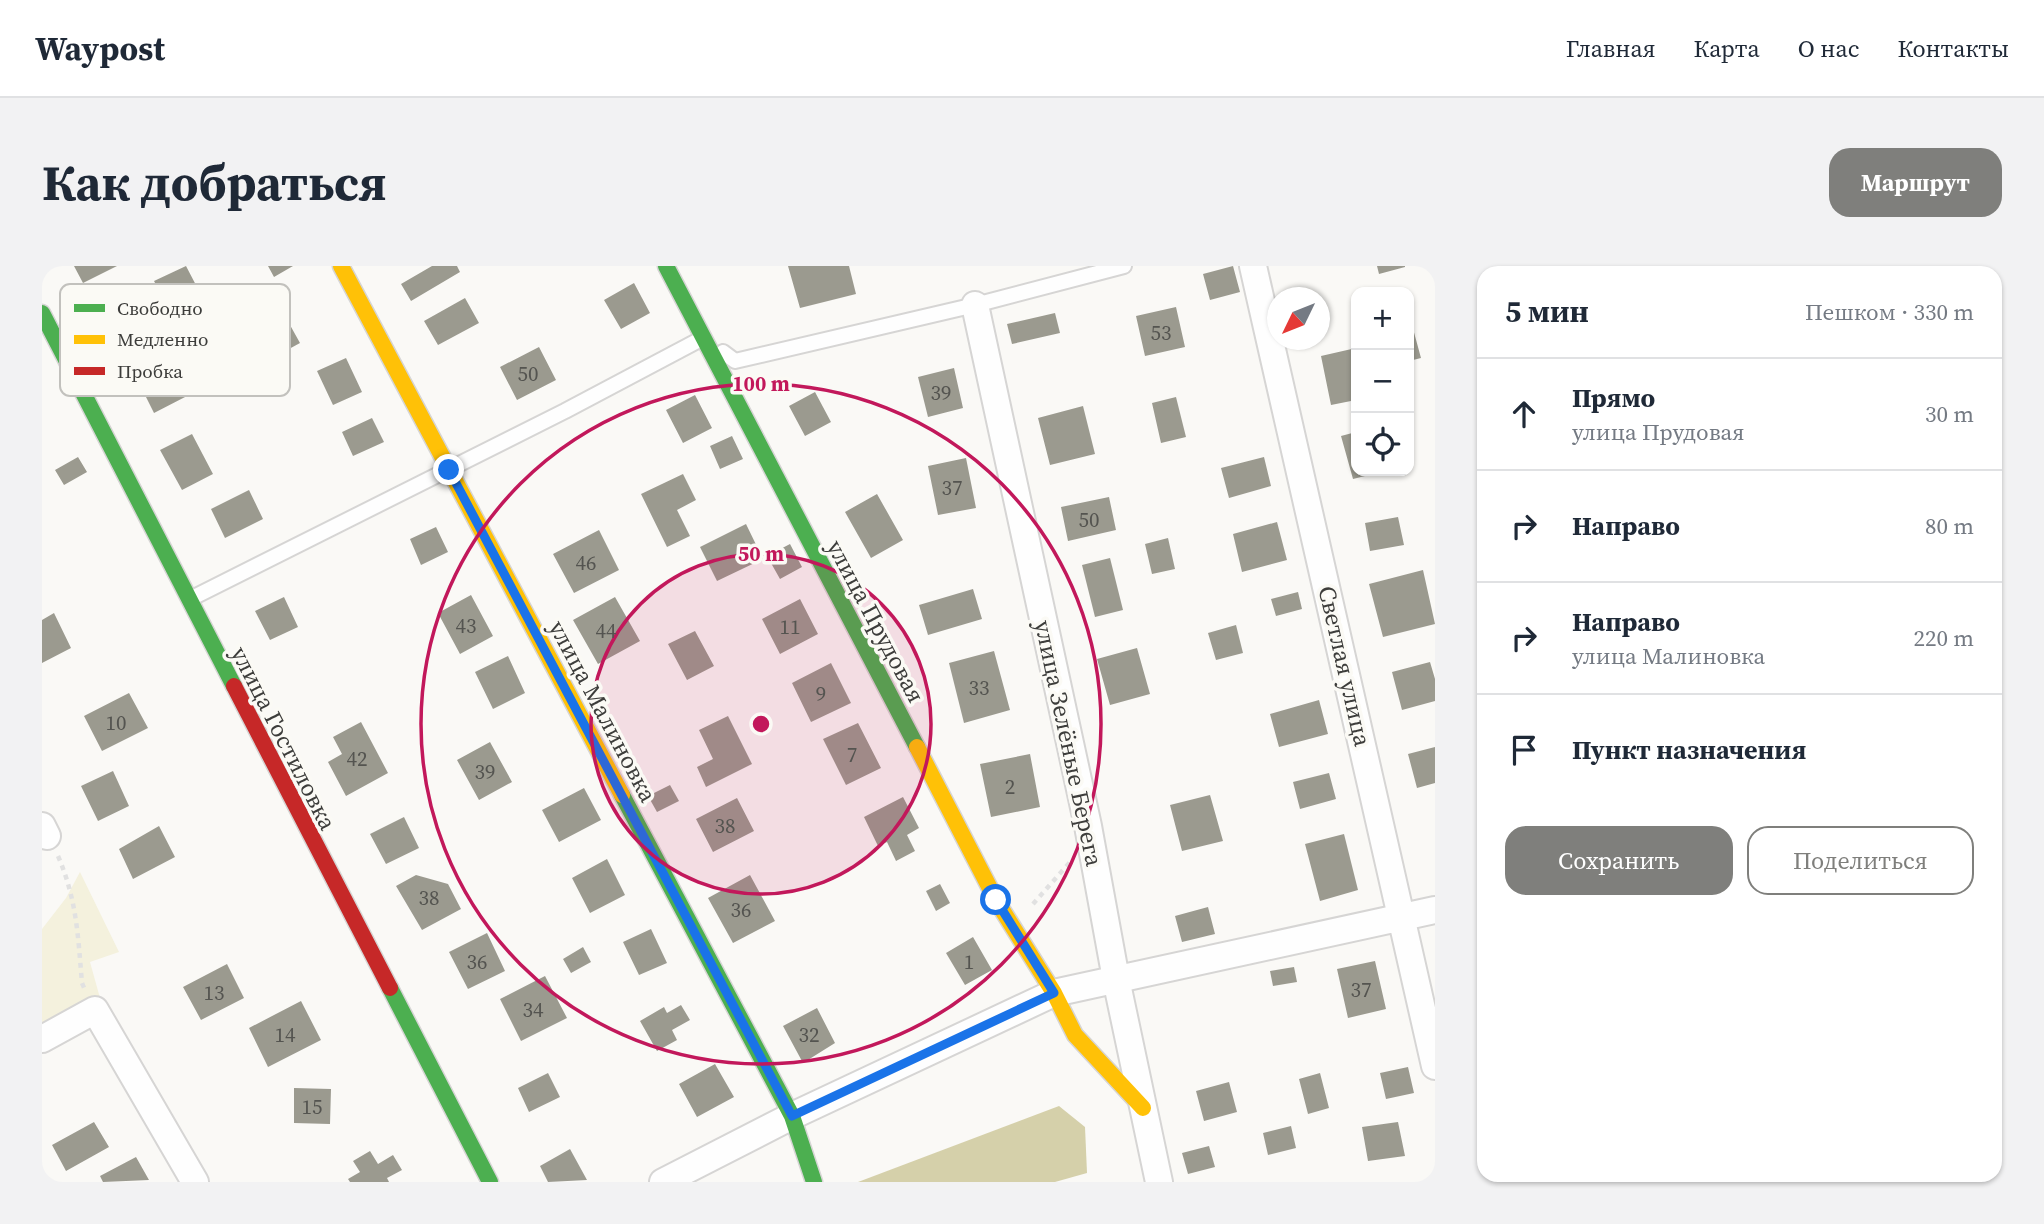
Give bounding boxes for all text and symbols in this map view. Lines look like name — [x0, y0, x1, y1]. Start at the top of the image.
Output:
text: Waypost — [35, 26, 165, 71]
text: Главная — [1566, 32, 1655, 65]
text: Карта — [1693, 32, 1760, 65]
text: О нас — [1798, 32, 1859, 65]
text: Контакты — [1897, 32, 2009, 65]
button: Маршрут — [1829, 148, 2002, 217]
text: Как добраться — [42, 149, 387, 216]
legend — [60, 284, 290, 396]
north arrow — [1267, 287, 1330, 350]
map controls — [1351, 287, 1414, 476]
button: + — [1351, 287, 1414, 350]
text: 5 мин — [1505, 291, 1589, 332]
text: Свободно — [117, 295, 203, 321]
text: Пешком · 330 m — [1805, 296, 1974, 328]
house number: 53 — [1151, 318, 1172, 347]
text: Медленно — [117, 326, 208, 352]
button: − — [1351, 350, 1414, 413]
text: Пробка — [117, 358, 183, 384]
house number: 50 — [518, 359, 539, 388]
text: 100 m — [732, 369, 790, 398]
house number: 39 — [931, 378, 952, 407]
text: Прямо — [1572, 380, 1655, 416]
icon: ahead — [1505, 395, 1543, 433]
text: 30 m — [1925, 398, 1974, 430]
button: locate — [1351, 413, 1414, 476]
text: улица Прудовая — [1572, 416, 1745, 448]
route end — [433, 454, 464, 485]
house number: 37 — [942, 473, 963, 502]
house number: 50 — [1079, 505, 1100, 534]
icon: right — [1505, 507, 1543, 545]
text: Направо — [1572, 508, 1680, 544]
text: 80 m — [1925, 510, 1974, 542]
street label: улица Прудовая — [819, 534, 933, 708]
text: 50 m — [738, 539, 784, 568]
house number: 46 — [576, 548, 597, 577]
street label: Светлая улица — [1311, 583, 1380, 750]
text: Направо — [1572, 604, 1680, 640]
house number: 43 — [456, 611, 477, 640]
house number: 11 — [780, 612, 801, 641]
street label: улица Малиновка — [541, 614, 665, 808]
house number: 44 — [596, 616, 617, 645]
street label: улица Зелёные Берега — [1027, 617, 1111, 870]
icon: right — [1505, 619, 1543, 657]
text: 220 m — [1913, 622, 1974, 654]
street label: улица Гостиловка — [223, 640, 345, 836]
text: улица Малиновка — [1572, 640, 1765, 672]
house number: 33 — [969, 673, 990, 702]
house number: 9 — [816, 679, 826, 708]
house number: 10 — [106, 708, 127, 737]
centre of rings — [749, 712, 773, 736]
icon: arrive — [1505, 731, 1543, 769]
text: Пункт назначения — [1572, 732, 1806, 768]
house number: 7 — [847, 740, 857, 769]
house number: 42 — [347, 744, 368, 773]
house number: 39 — [475, 757, 496, 786]
house number: 2 — [1005, 772, 1015, 801]
house number: 38 — [715, 811, 736, 840]
button: Сохранить — [1505, 826, 1733, 895]
button: Поделиться — [1747, 826, 1974, 895]
house number: 38 — [419, 883, 440, 912]
route start — [980, 884, 1011, 915]
house number: 36 — [731, 895, 752, 924]
house number: 36 — [467, 947, 488, 976]
house number: 1 — [964, 947, 974, 976]
house number: 37 — [1351, 975, 1372, 1004]
house number: 13 — [204, 978, 225, 1007]
house number: 34 — [523, 995, 544, 1024]
house number: 14 — [275, 1020, 296, 1049]
house number: 32 — [799, 1020, 820, 1049]
house number: 15 — [302, 1092, 323, 1121]

